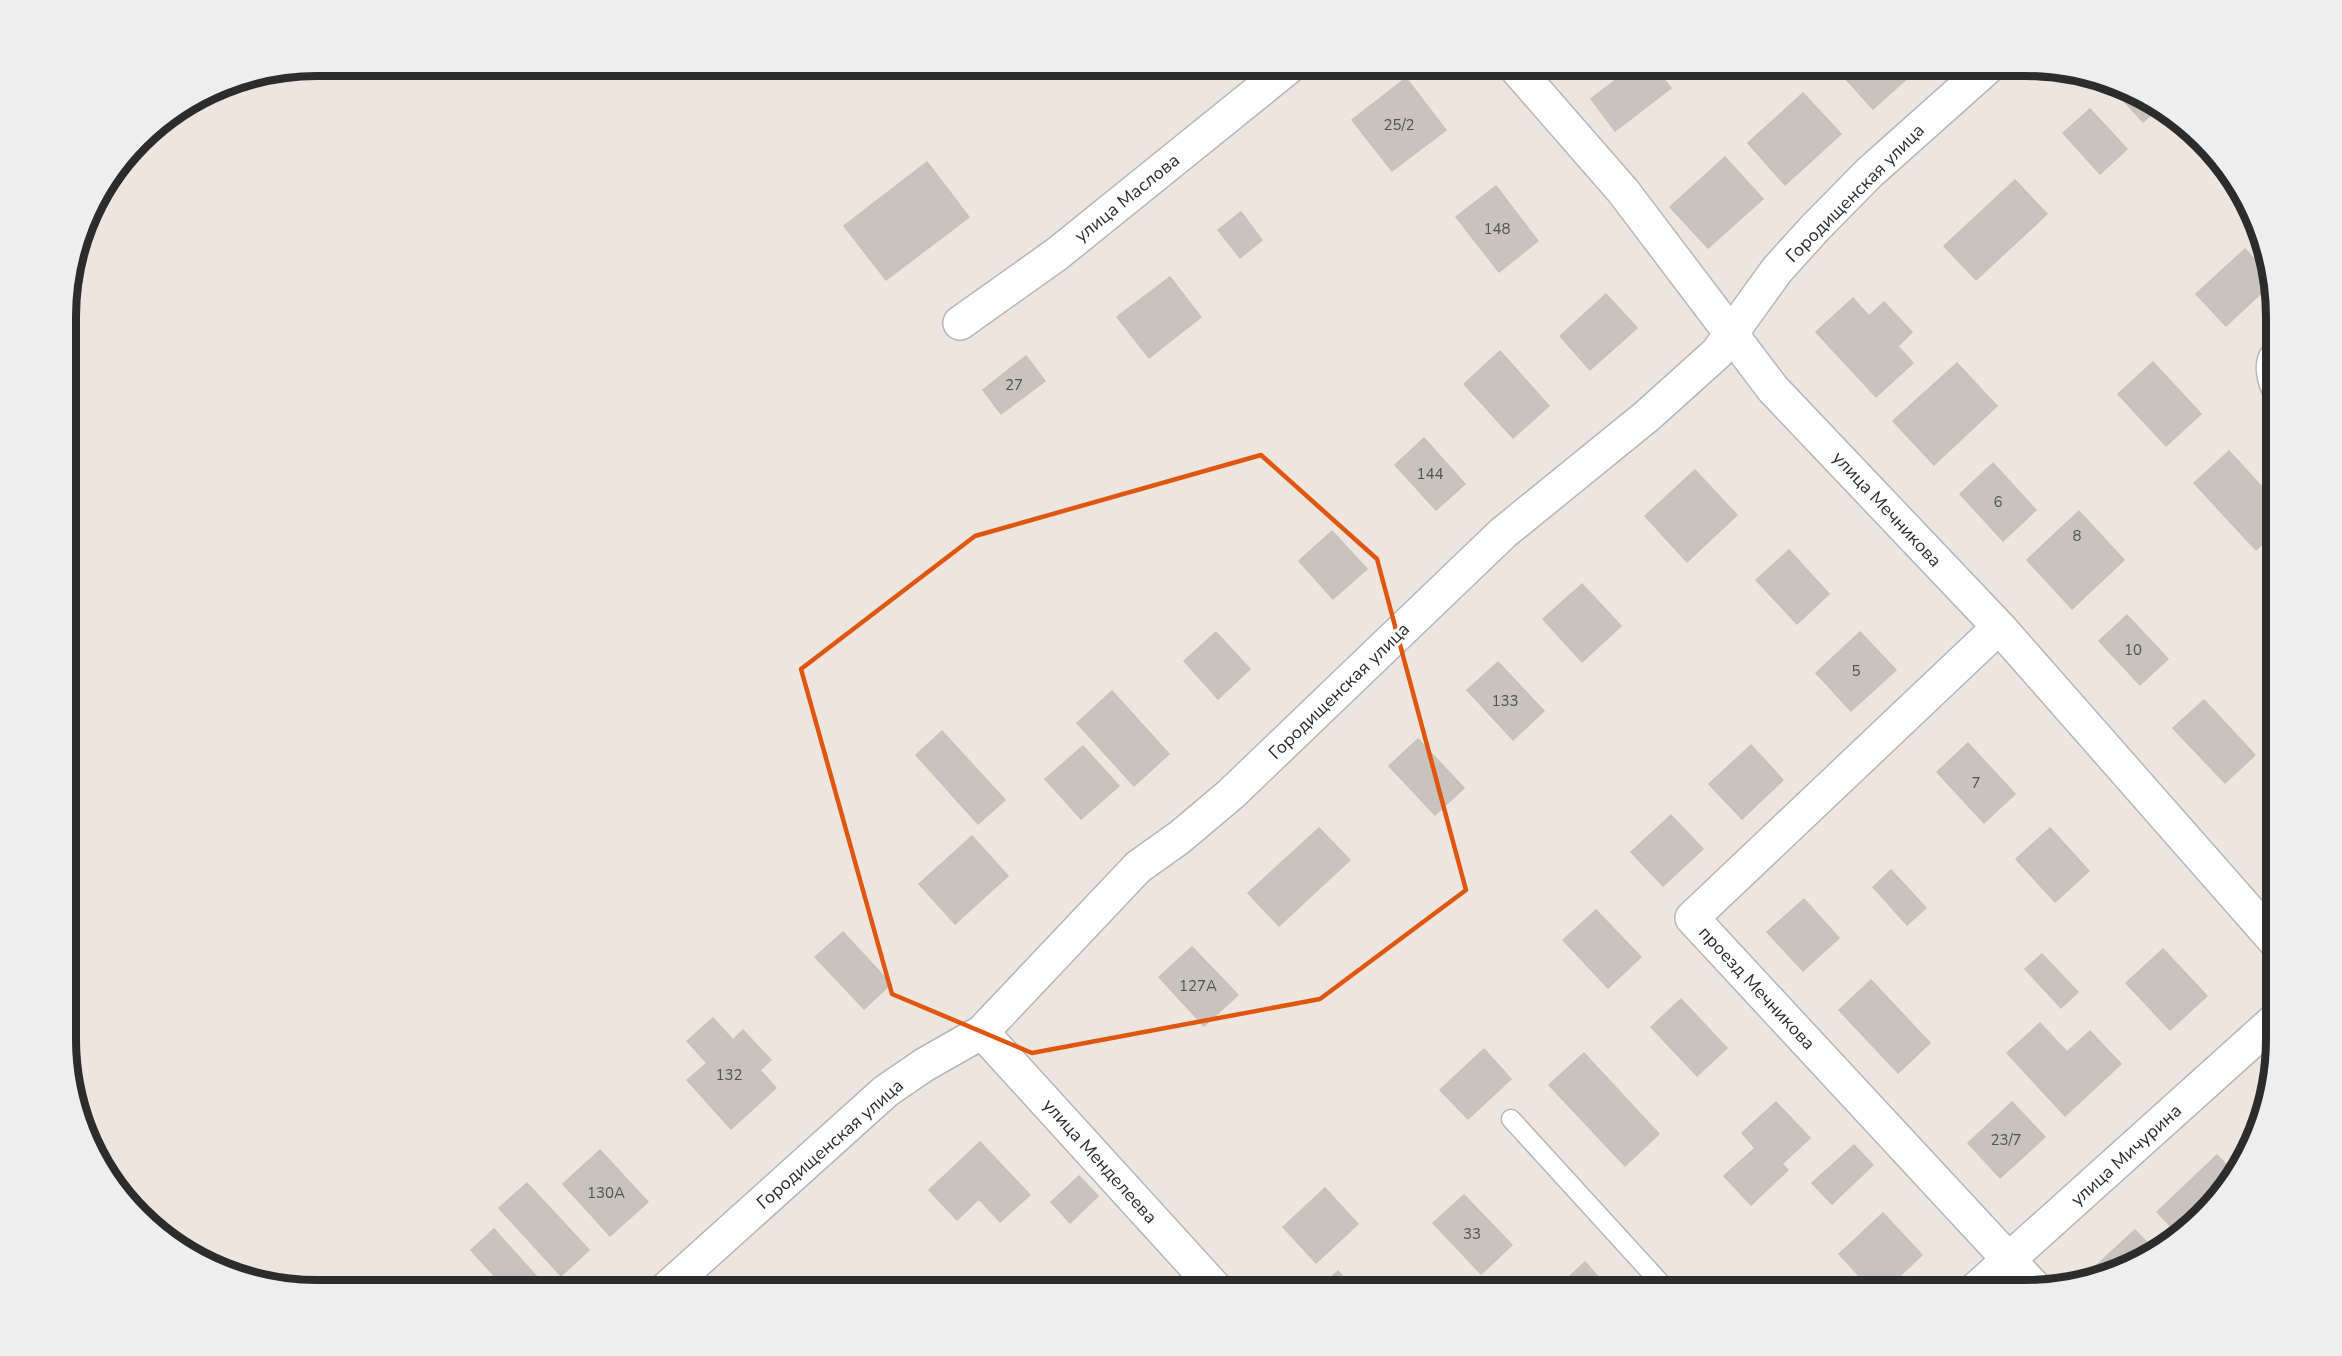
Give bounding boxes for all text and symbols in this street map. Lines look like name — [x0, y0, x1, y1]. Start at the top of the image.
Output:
house number: 25/2 — [1383, 115, 1415, 135]
street label: Городищенская улица — [1780, 118, 1930, 268]
street label: улица Маслова — [1070, 148, 1184, 248]
house number: 148 — [1483, 219, 1511, 239]
house number: 27 — [1005, 375, 1023, 395]
street label: улица Мечникова — [1827, 446, 1947, 572]
house number: 144 — [1416, 464, 1444, 484]
house number: 6 — [1993, 492, 2003, 512]
house number: 8 — [2072, 526, 2082, 546]
street label: Городищенская улица — [1263, 617, 1415, 765]
house number: 10 — [2124, 640, 2142, 660]
house number: 5 — [1851, 661, 1861, 681]
house number: 133 — [1491, 691, 1519, 711]
house number: 7 — [1971, 773, 1981, 793]
street label: проезд Мечникова — [1693, 921, 1821, 1055]
house number: 127А — [1179, 976, 1217, 996]
house number: 132 — [715, 1065, 743, 1085]
street label: Городищенская улица — [751, 1074, 909, 1214]
street label: улица Менделеева — [1037, 1093, 1163, 1229]
street label: улица Мичурина — [2065, 1099, 2187, 1211]
house number: 23/7 — [1990, 1130, 2022, 1150]
house number: 130А — [587, 1183, 625, 1203]
house number: 33 — [1463, 1224, 1481, 1244]

